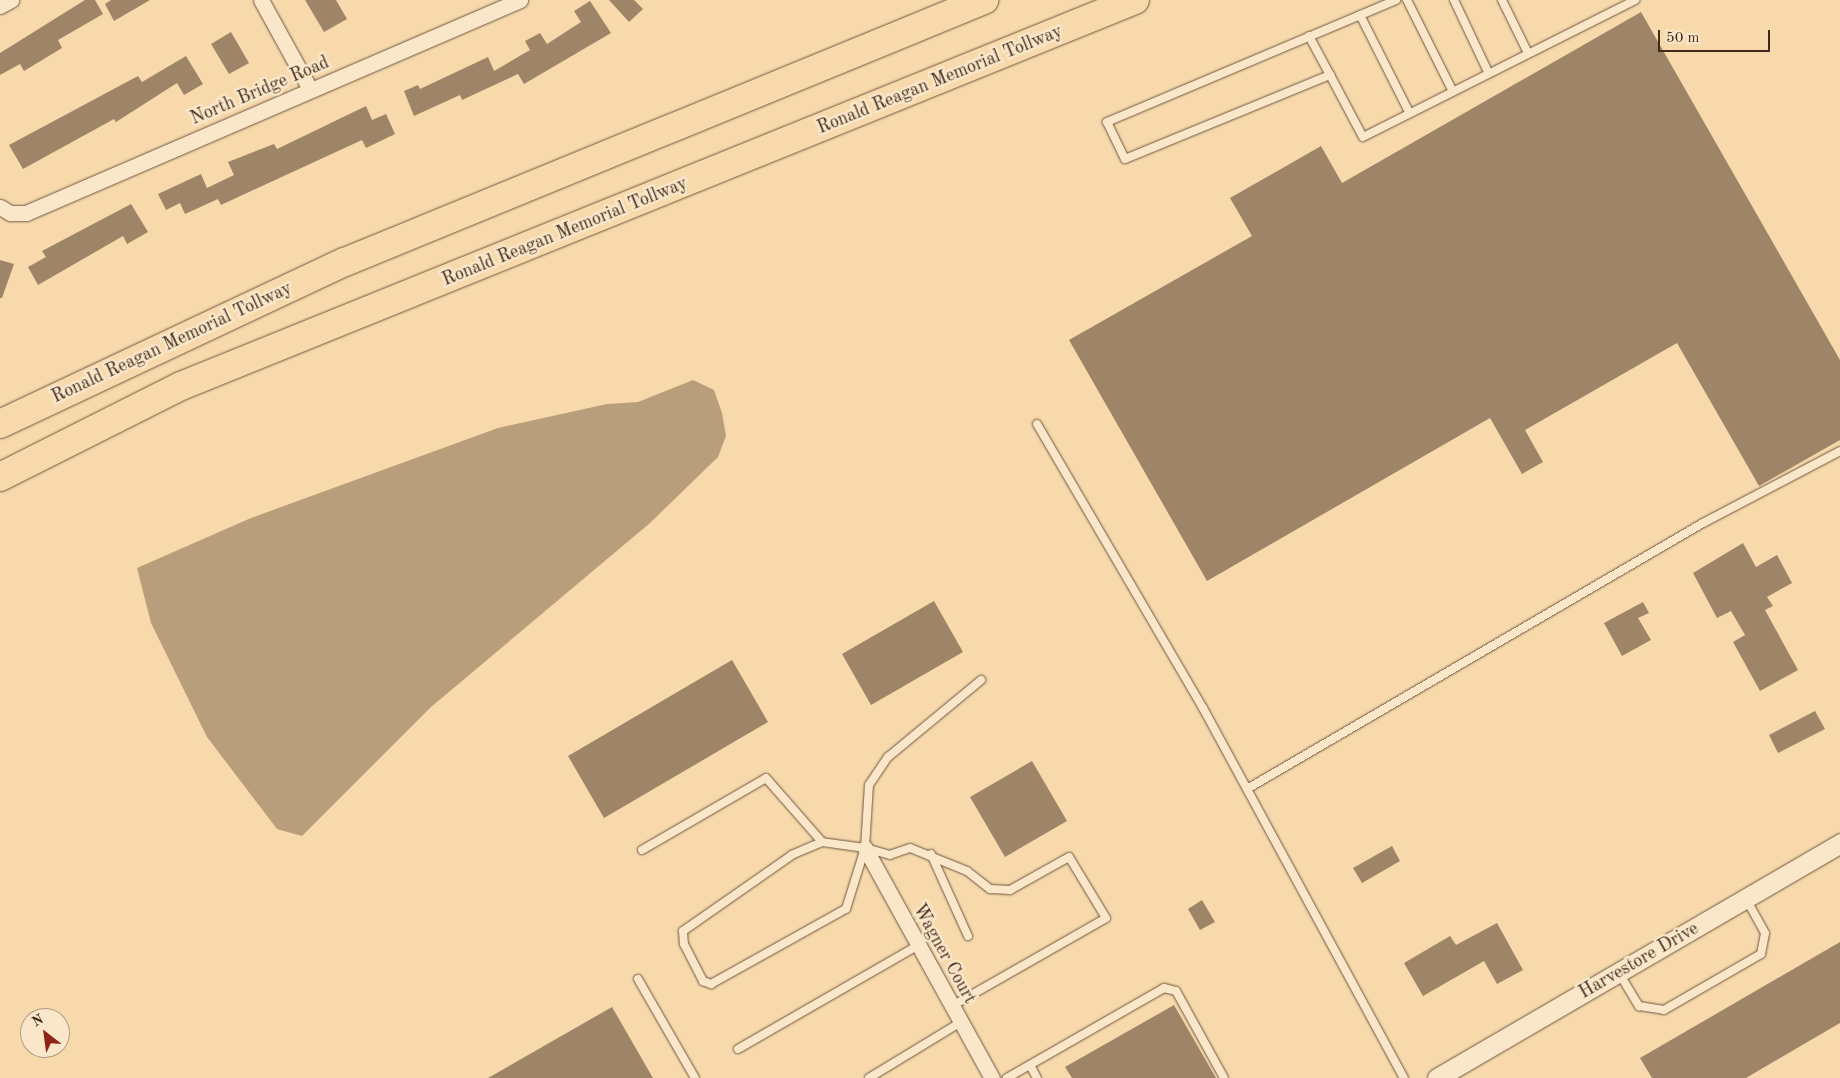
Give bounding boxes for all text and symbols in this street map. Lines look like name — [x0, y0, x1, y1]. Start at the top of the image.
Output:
scale bar — [1660, 20, 1772, 52]
street label: Ronald Reagan Memorial Tollway — [814, 21, 1066, 139]
text: 50 m — [1666, 31, 1700, 46]
street label: North Bridge Road — [187, 52, 333, 130]
street label: Ronald Reagan Memorial Tollway — [439, 173, 691, 291]
street label: Ronald Reagan Memorial Tollway — [48, 278, 296, 408]
street label: Wagner Court — [908, 900, 980, 1008]
street label: Harvestore Drive — [1575, 918, 1703, 1004]
north arrow — [20, 1008, 70, 1058]
text: N — [30, 1012, 46, 1030]

